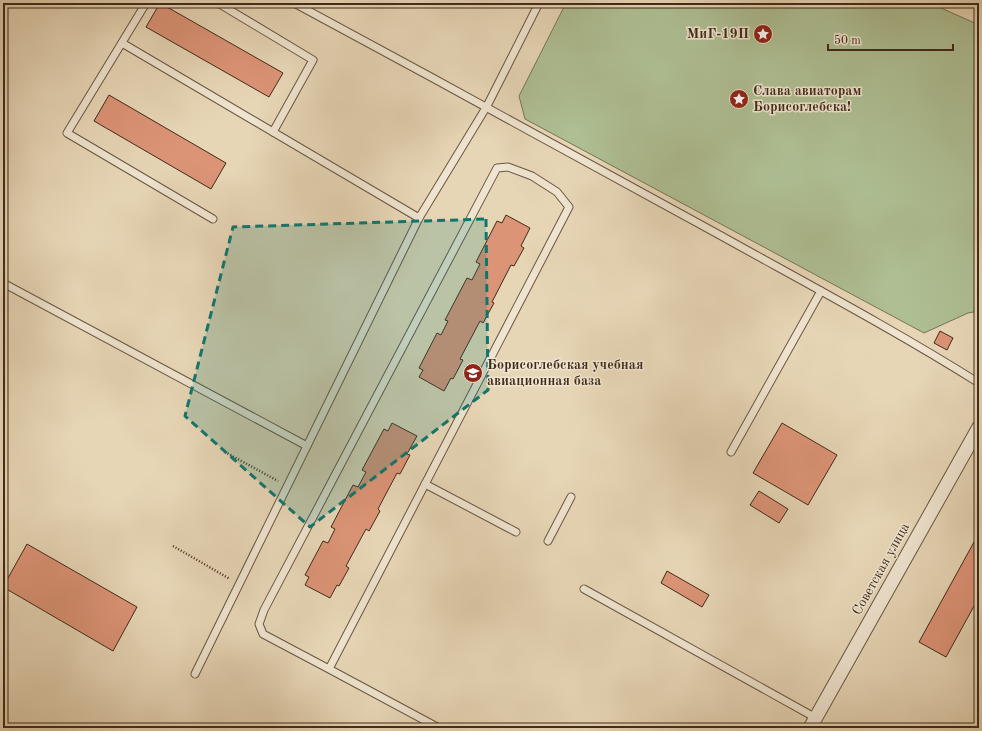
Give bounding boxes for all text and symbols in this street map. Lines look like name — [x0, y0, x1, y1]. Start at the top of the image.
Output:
place icon: МиГ-19П — [752, 23, 774, 45]
scale bar — [828, 26, 953, 52]
place label: МиГ-19П — [687, 27, 749, 41]
text: 50 m — [834, 34, 861, 47]
place label: Слава авиаторам Борисоглебска! — [753, 84, 861, 114]
place icon: Слава авиаторам Борисоглебска! — [728, 88, 750, 110]
place label: Борисоглебская учебная авиационная база — [487, 358, 643, 388]
school or university icon: Борисоглебская учебная авиационная база — [462, 362, 484, 384]
street label: Советская улица — [850, 520, 912, 618]

